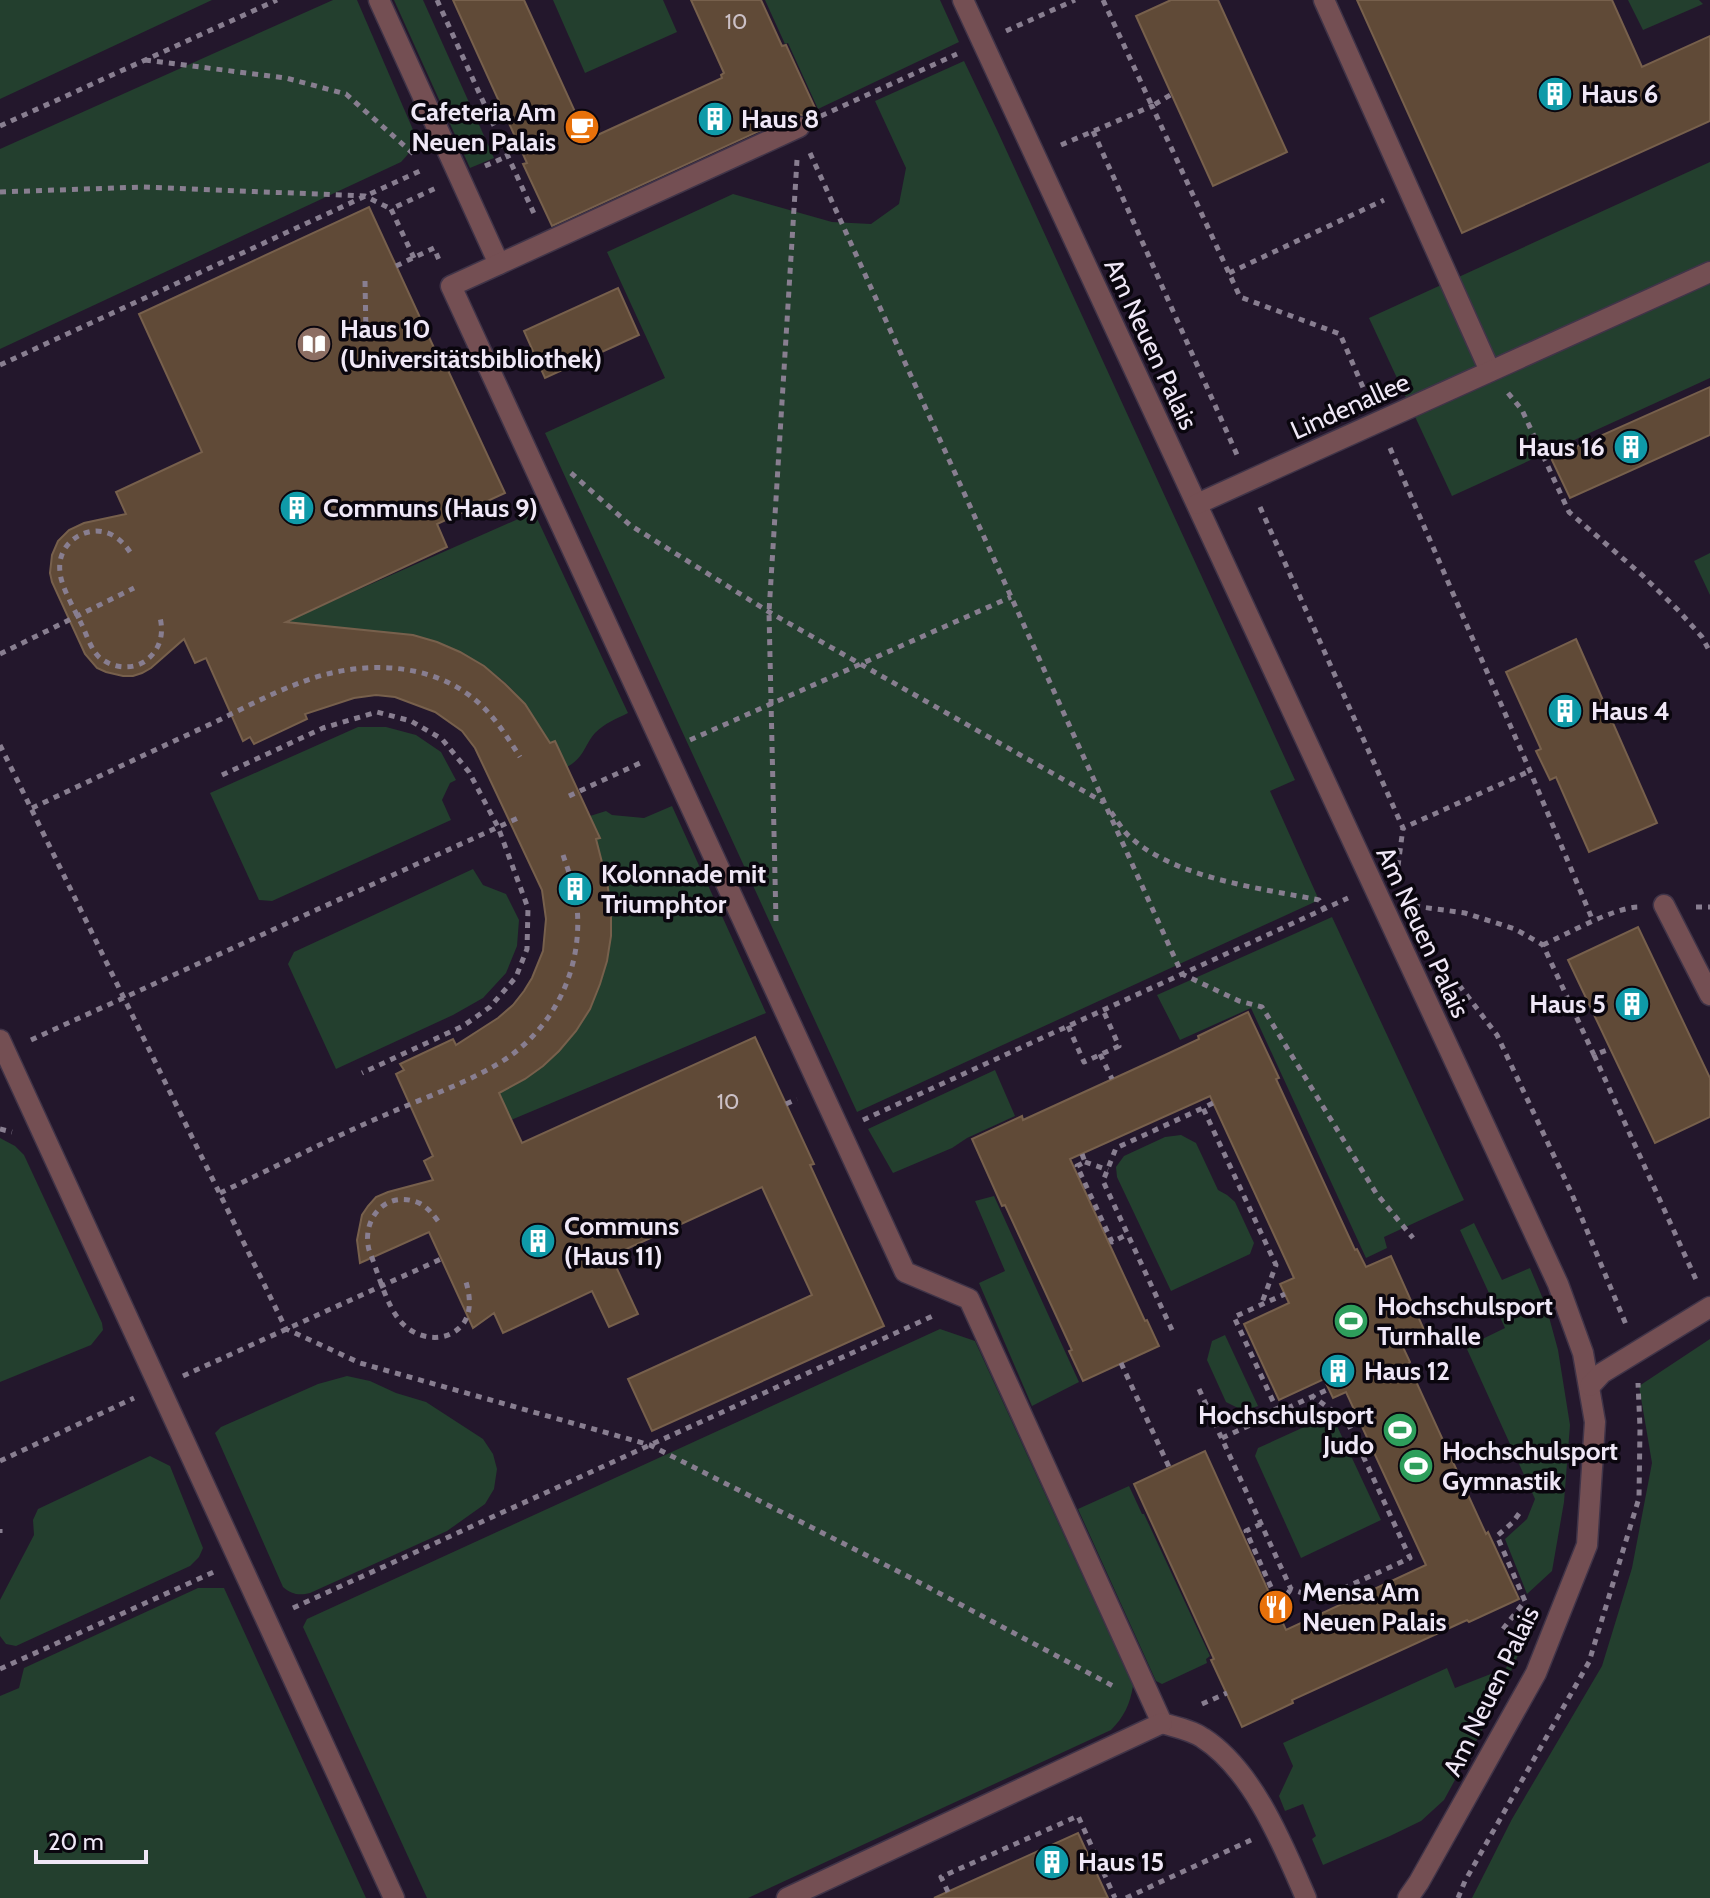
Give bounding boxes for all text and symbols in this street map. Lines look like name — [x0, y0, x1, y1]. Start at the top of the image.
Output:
house number: 10 — [725, 8, 747, 35]
building icon: Haus 6 — [1536, 75, 1574, 113]
place label: Haus 6 — [1581, 78, 1658, 110]
place label: Cafeteria Am Neuen Palais — [410, 96, 556, 158]
building icon: Haus 8 — [696, 100, 734, 138]
place label: Haus 8 — [741, 103, 819, 135]
cafe icon: Cafeteria Am Neuen Palais — [563, 108, 601, 146]
street label: Am Neuen Palais — [1097, 253, 1205, 435]
place label: Haus 10 (Universitätsbibliothek) — [340, 313, 602, 375]
library icon: Haus 10 (Universitätsbibliothek) — [295, 325, 333, 363]
street label: Lindenallee — [1286, 366, 1414, 446]
building icon: Haus 16 — [1612, 428, 1650, 466]
place label: Haus 16 — [1518, 431, 1605, 463]
building icon: Communs (Haus 9) — [278, 489, 316, 527]
place label: Communs (Haus 9) — [323, 492, 538, 524]
building icon: Haus 4 — [1546, 692, 1584, 730]
place label: Haus 4 — [1591, 695, 1670, 727]
street label: Am Neuen Palais — [1369, 841, 1477, 1023]
place label: Kolonnade mit Triumphtor — [601, 858, 766, 920]
building icon: Kolonnade mit Triumphtor — [556, 870, 594, 908]
building icon: Haus 5 — [1613, 985, 1651, 1023]
place label: Haus 5 — [1529, 988, 1606, 1020]
house number: 10 — [717, 1088, 739, 1115]
place label: Communs (Haus 11) — [564, 1210, 679, 1272]
building icon: Communs (Haus 11) — [519, 1222, 557, 1260]
place label: Hochschulsport Turnhalle — [1377, 1290, 1553, 1352]
sports icon: Hochschulsport Turnhalle — [1332, 1302, 1370, 1340]
building icon: Haus 12 — [1319, 1352, 1357, 1390]
place label: Haus 12 — [1364, 1355, 1450, 1387]
place label: Hochschulsport Judo — [1198, 1399, 1374, 1461]
sports icon: Hochschulsport Judo — [1381, 1411, 1419, 1449]
place label: Hochschulsport Gymnastik — [1442, 1435, 1618, 1497]
sports icon: Hochschulsport Gymnastik — [1397, 1447, 1435, 1485]
place label: Mensa Am Neuen Palais — [1302, 1576, 1446, 1638]
restaurant icon: Mensa Am Neuen Palais — [1257, 1588, 1295, 1626]
street label: Am Neuen Palais — [1436, 1601, 1546, 1781]
scale bar — [36, 1814, 146, 1864]
text: 20 m — [48, 1827, 104, 1856]
building icon: Haus 15 — [1033, 1843, 1071, 1881]
place label: Haus 15 — [1078, 1846, 1164, 1878]

